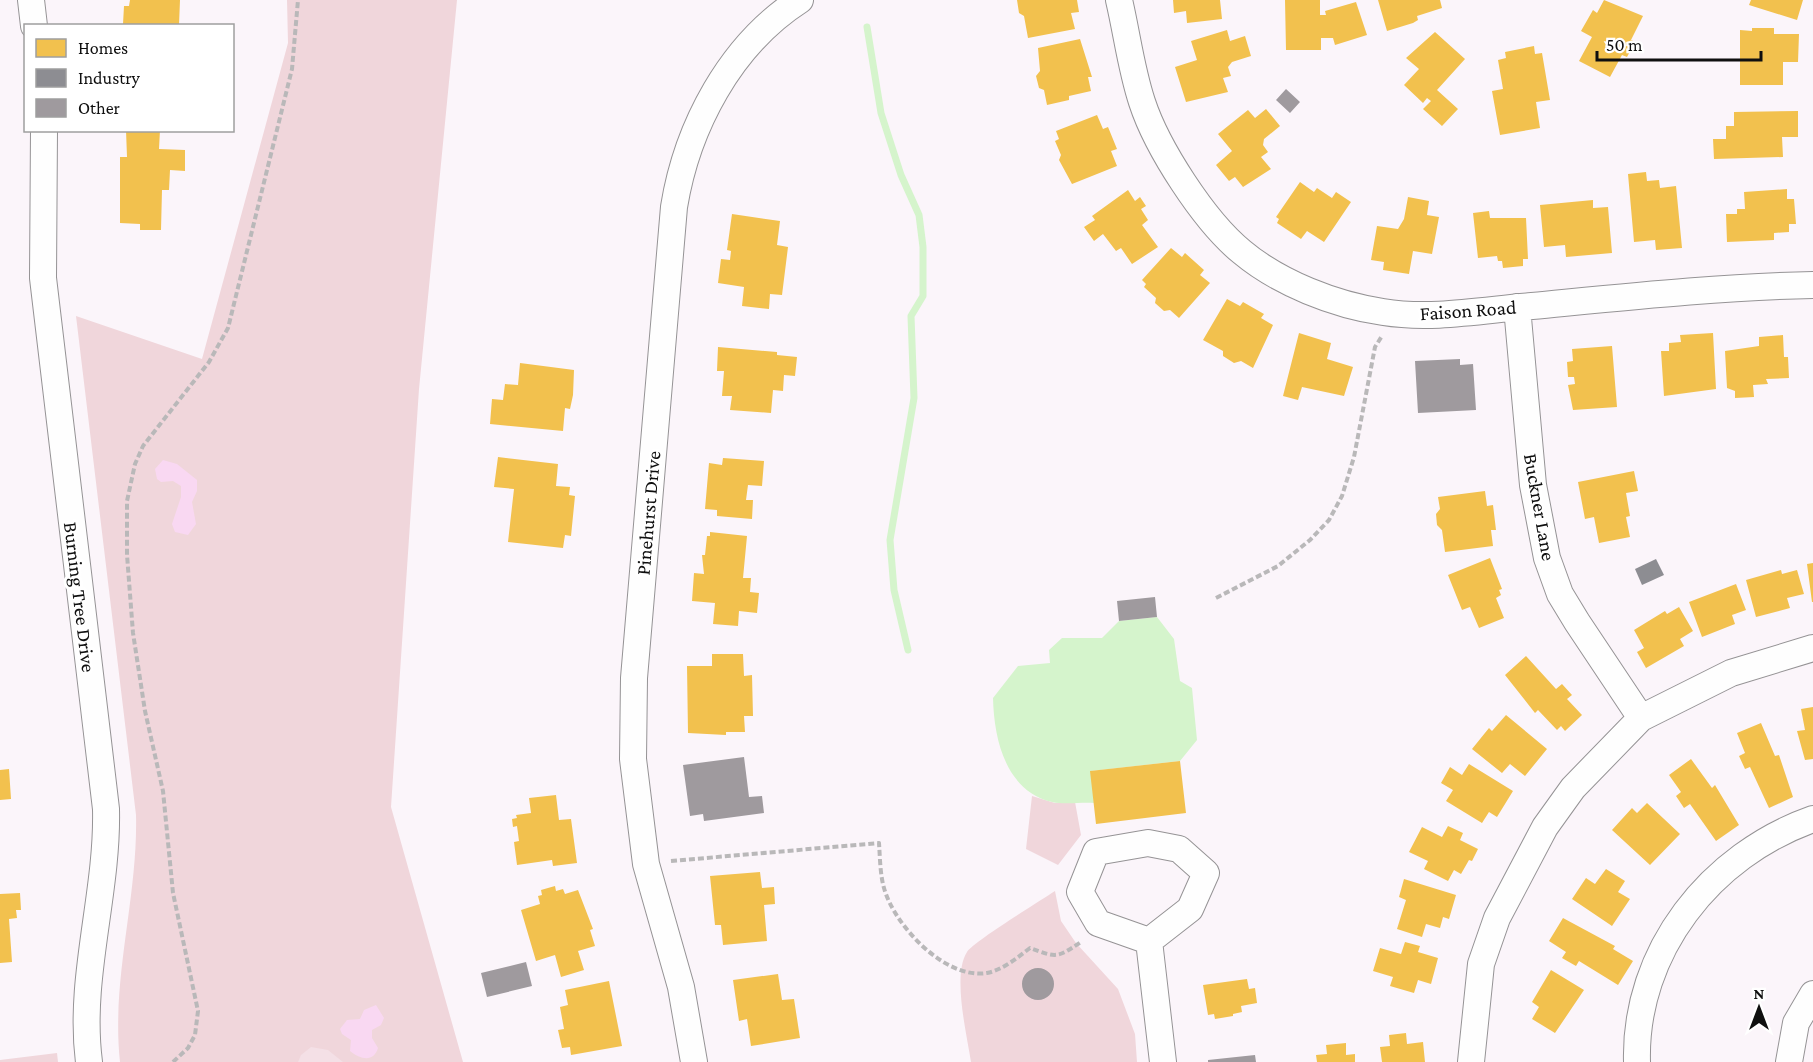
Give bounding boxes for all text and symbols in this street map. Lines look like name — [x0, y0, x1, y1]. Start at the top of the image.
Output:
legend — [24, 24, 234, 132]
scale bar — [1597, 24, 1760, 62]
text: 50 m — [1606, 35, 1643, 55]
text: Homes — [78, 38, 128, 58]
text: Industry — [78, 68, 141, 88]
text: Other — [78, 98, 121, 118]
street label: Faison Road — [1419, 296, 1517, 324]
street label: Pinehurst Drive — [632, 450, 664, 576]
street label: Buckner Lane — [1520, 452, 1560, 563]
street label: Burning Tree Drive — [59, 521, 100, 674]
north arrow — [1729, 978, 1789, 1038]
text: N — [1754, 985, 1765, 1002]

